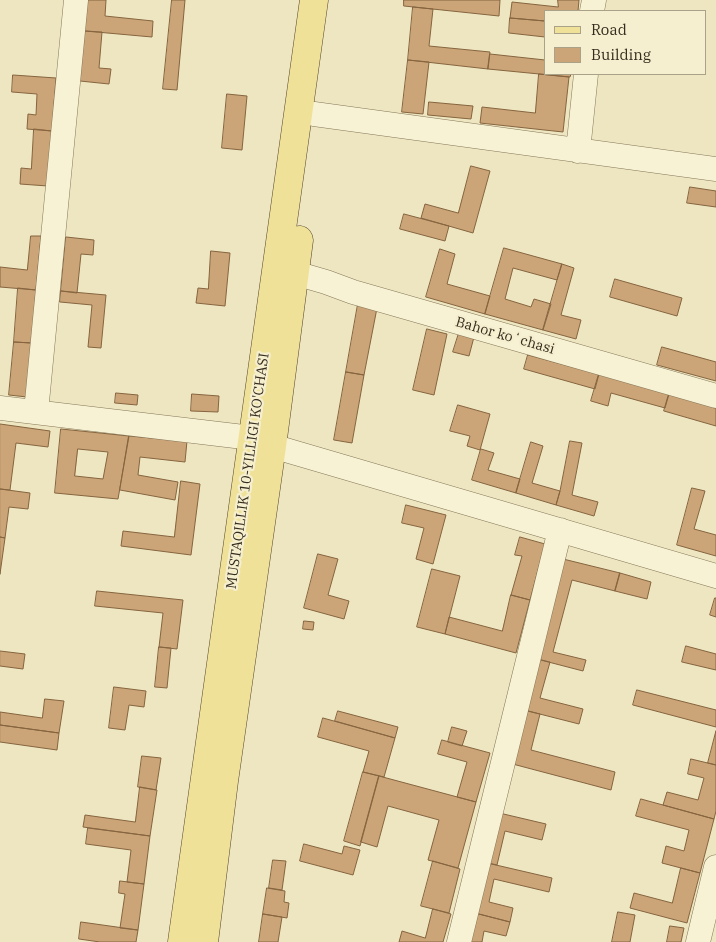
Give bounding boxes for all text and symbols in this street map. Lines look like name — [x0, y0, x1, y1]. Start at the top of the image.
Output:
legend — [544, 10, 706, 75]
text: Road — [591, 20, 627, 39]
text: Building — [591, 45, 651, 64]
street label: Bahor koʻchasi — [454, 314, 556, 358]
street label: MUSTAQILLIK 10-YILLIGI KO'CHASI — [223, 352, 273, 590]

